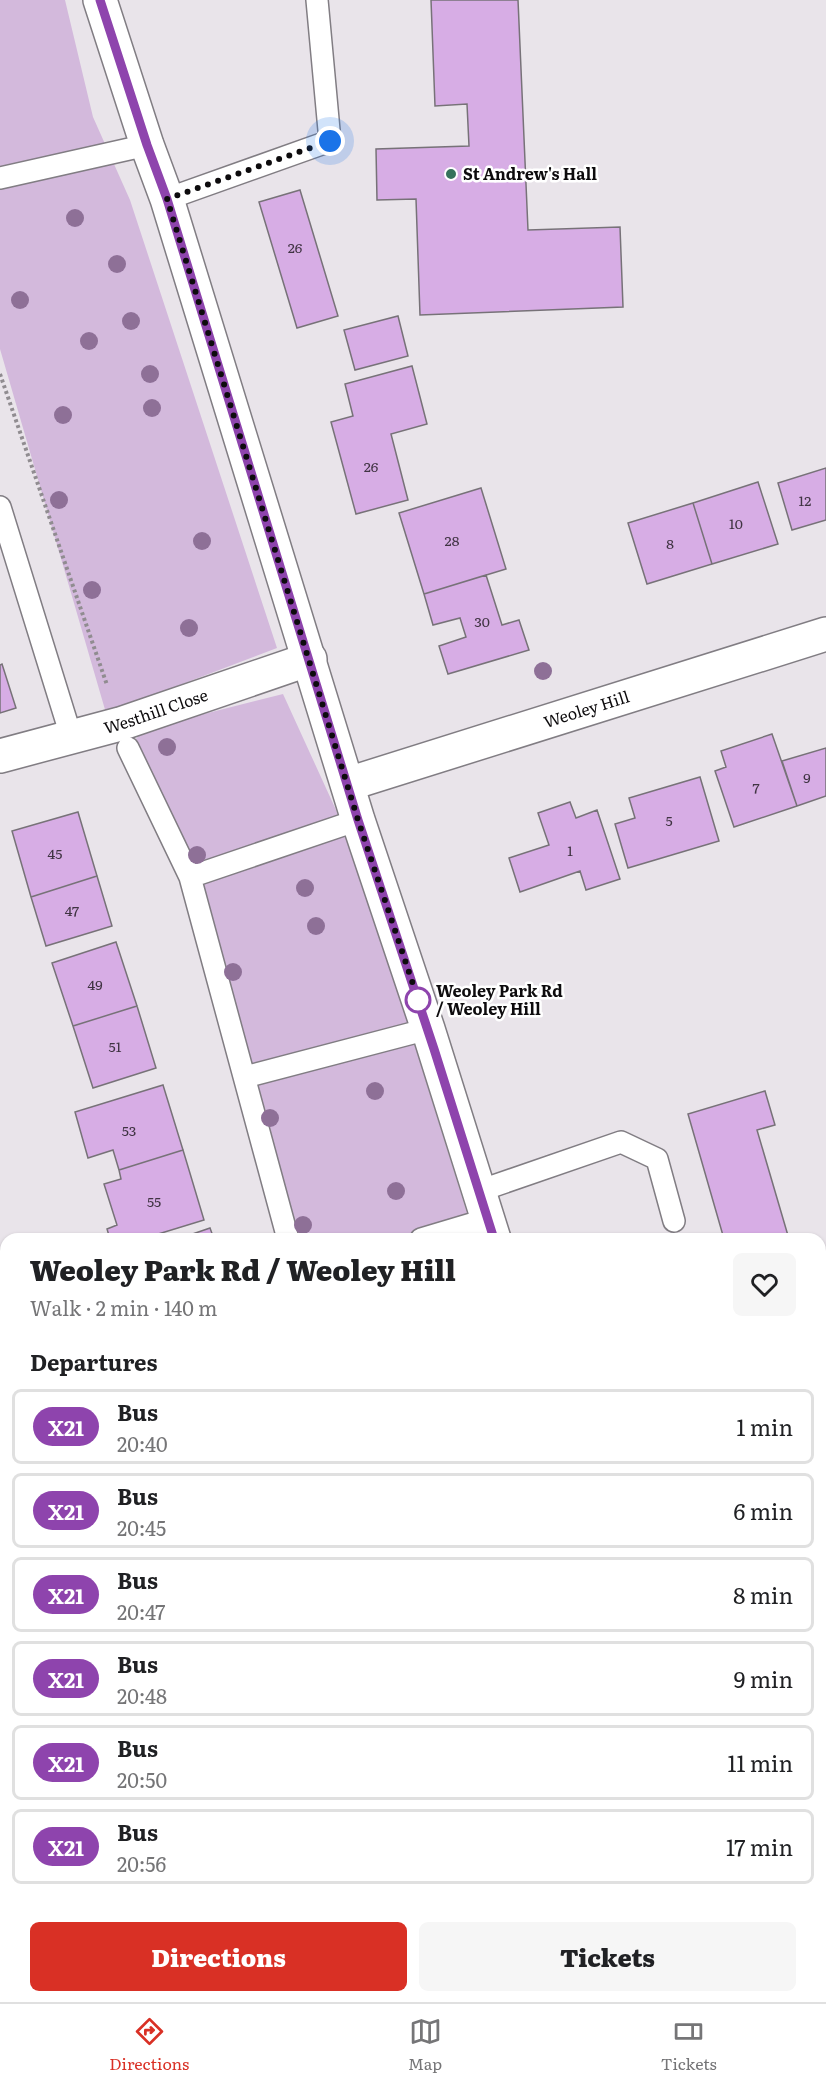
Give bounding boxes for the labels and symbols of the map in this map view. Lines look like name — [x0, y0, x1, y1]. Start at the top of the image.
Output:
your location — [315, 126, 345, 156]
place label: St Andrew's Hall — [463, 161, 597, 185]
marker: St Andrew's Hall — [444, 167, 458, 181]
house number: 26 — [288, 237, 303, 257]
house number: 26 — [364, 456, 379, 476]
house number: 12 — [799, 490, 811, 510]
house number: 10 — [729, 513, 743, 533]
house number: 28 — [445, 530, 460, 550]
house number: 8 — [666, 533, 674, 553]
house number: 30 — [474, 611, 490, 631]
street label: Westhill Close — [101, 682, 211, 739]
street label: Weoley Hill — [540, 683, 632, 733]
house number: 9 — [803, 767, 811, 787]
house number: 7 — [752, 777, 760, 797]
house number: 5 — [665, 810, 673, 830]
house number: 1 — [567, 840, 573, 860]
house number: 45 — [48, 843, 62, 863]
house number: 47 — [65, 900, 79, 920]
house number: 49 — [87, 974, 103, 994]
place label: Weoley Park Rd / Weoley Hill — [436, 978, 563, 1020]
marker: Weoley Park Rd / Weoley Hill — [405, 987, 431, 1013]
house number: 51 — [109, 1036, 122, 1056]
house number: 53 — [122, 1120, 136, 1140]
house number: 55 — [147, 1191, 161, 1211]

